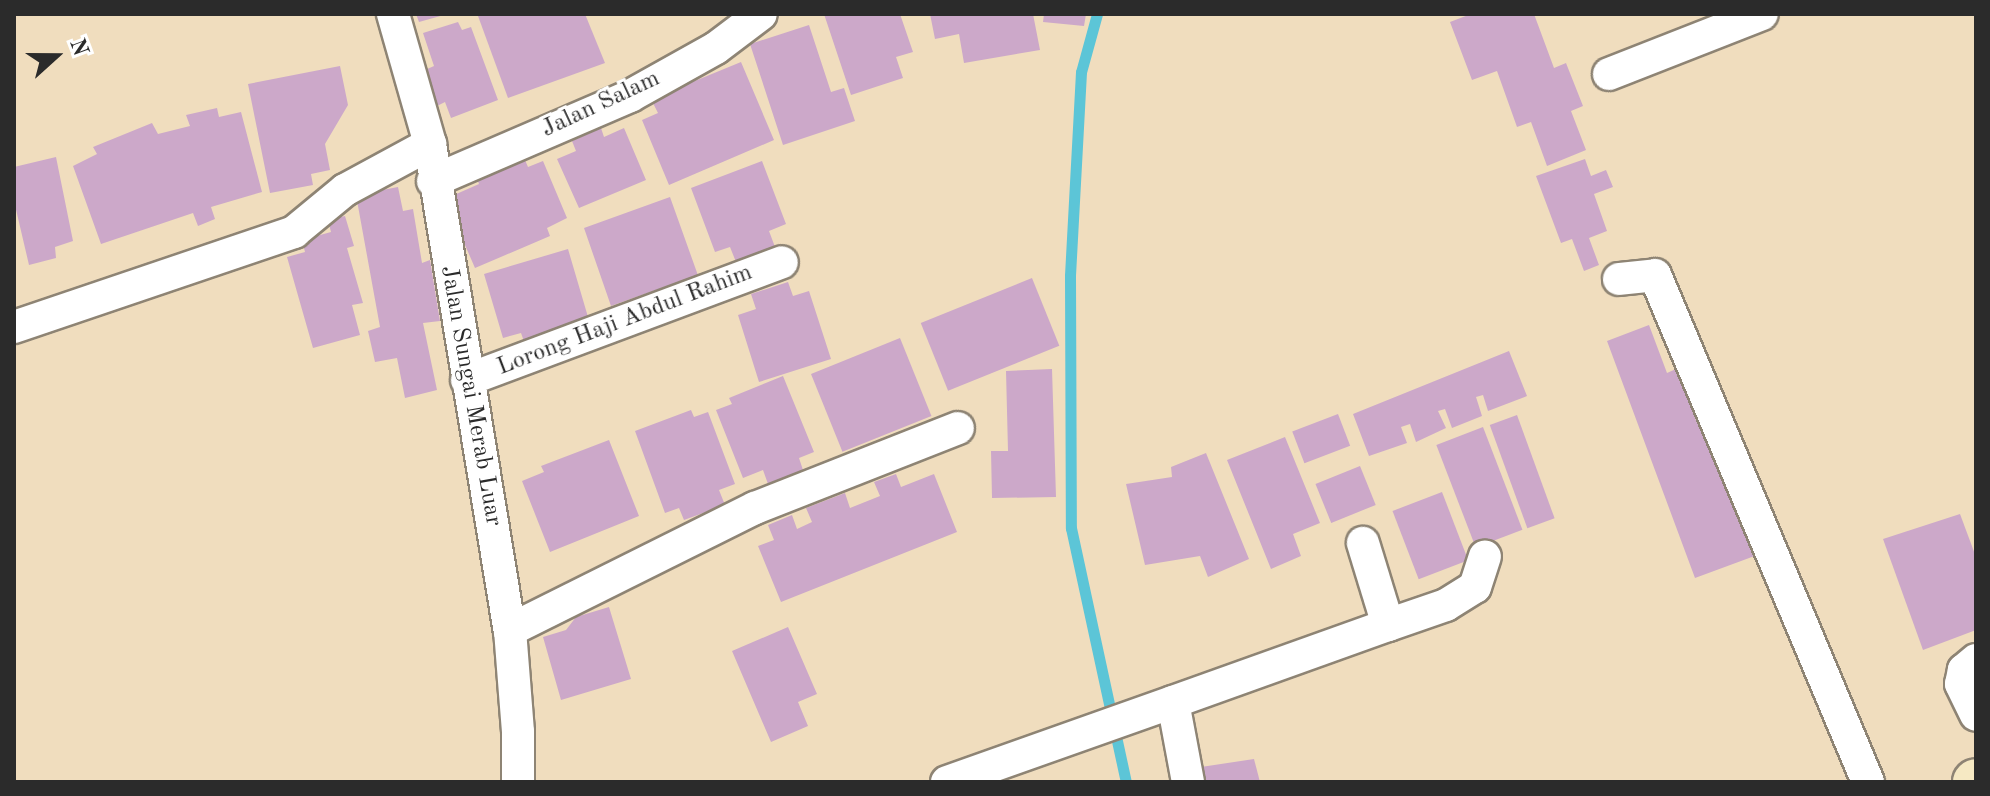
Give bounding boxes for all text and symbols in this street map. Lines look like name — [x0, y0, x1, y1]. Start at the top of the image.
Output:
north arrow — [16, 16, 96, 96]
text: N — [65, 36, 92, 59]
street label: Jalan Salam — [537, 65, 665, 145]
street label: Lorong Haji Abdul Rahim — [493, 259, 757, 383]
street label: Jalan Sungai Merab Luar — [433, 264, 507, 528]

